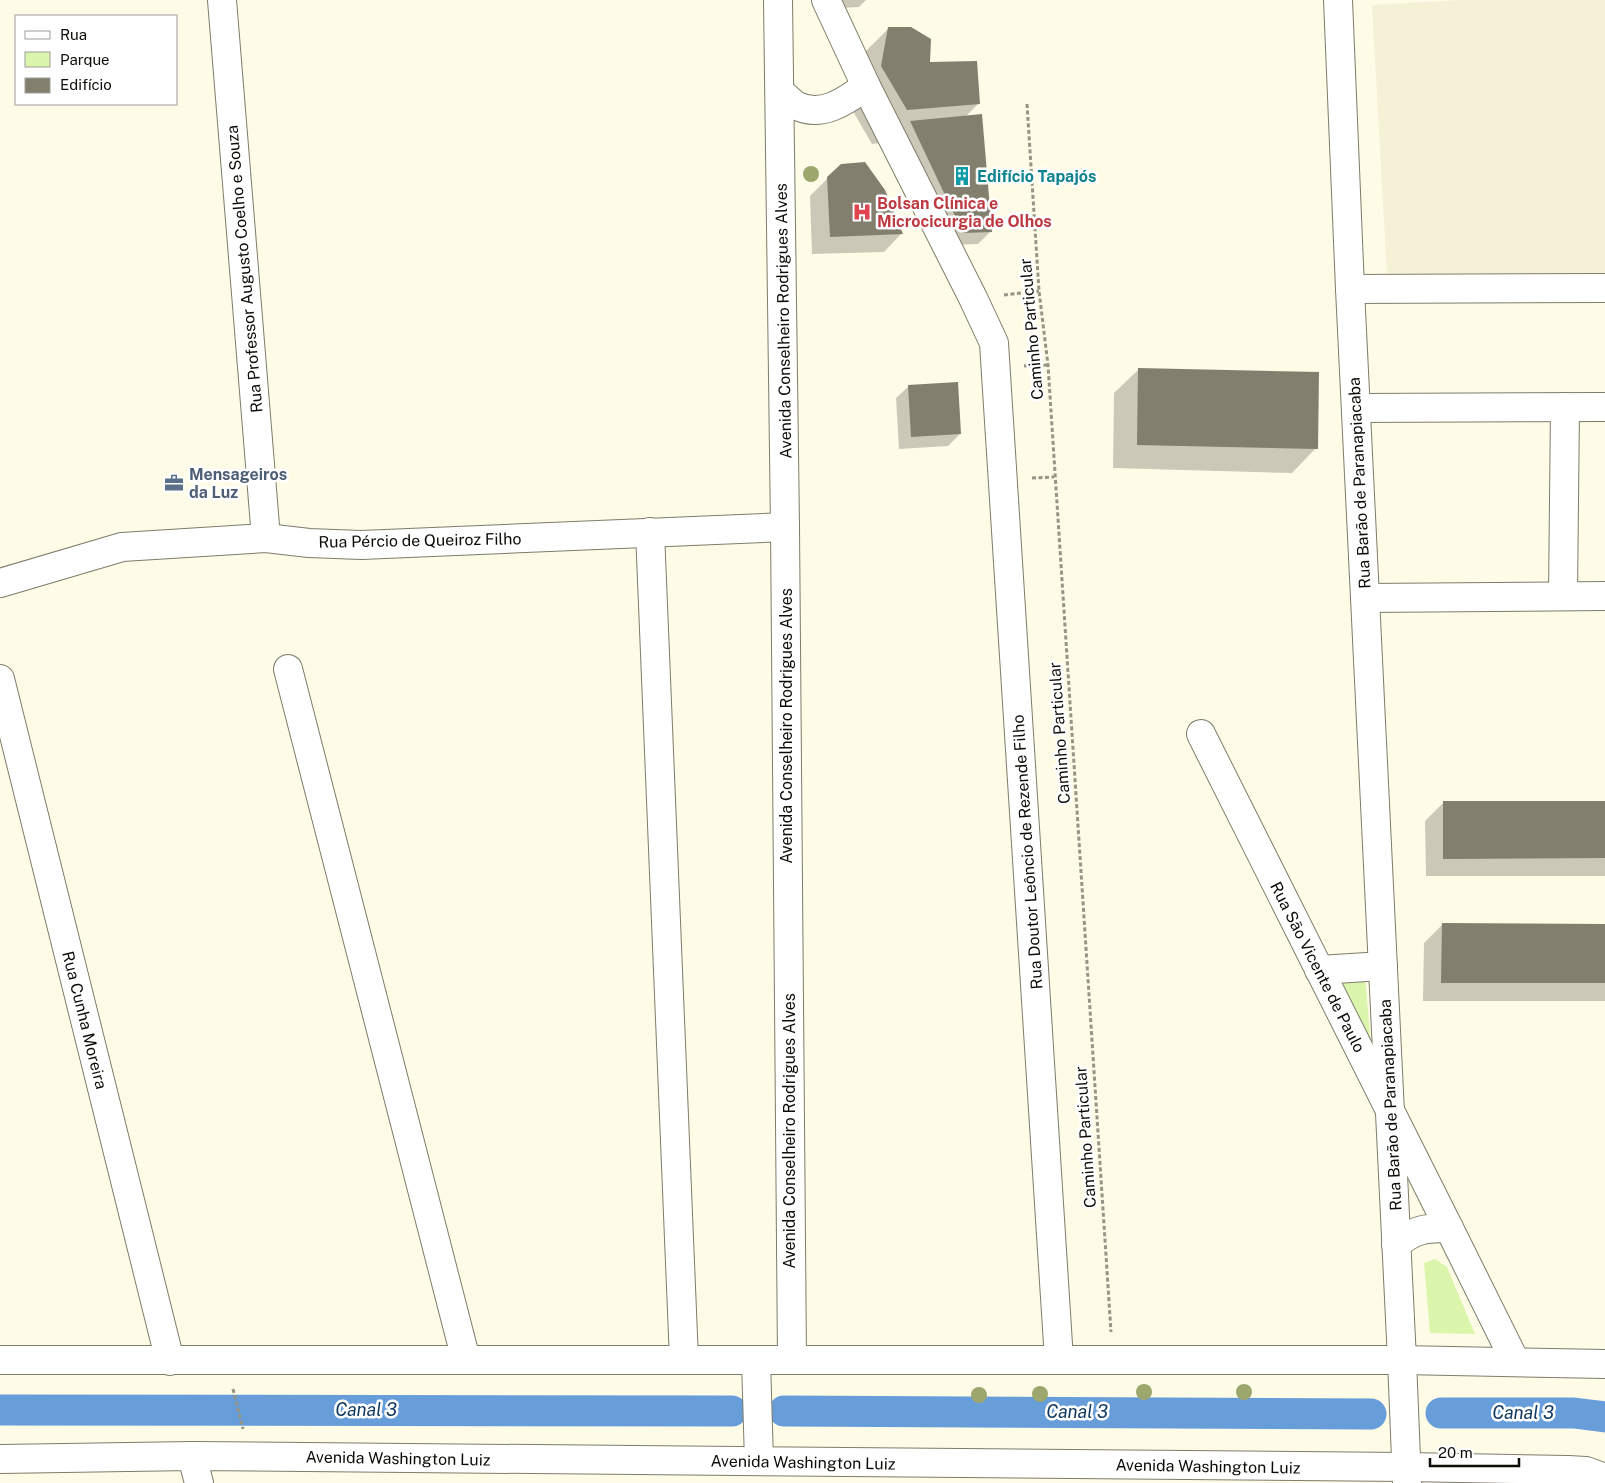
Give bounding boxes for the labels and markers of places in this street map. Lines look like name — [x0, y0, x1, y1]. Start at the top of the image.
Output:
building icon: Edifício Tapajós — [951, 165, 973, 187]
place label: Edifício Tapajós — [977, 167, 1096, 186]
place label: Bolsan Clínica e Microcicurgia de Olhos — [877, 194, 1052, 231]
hospital icon: Bolsan Clínica e Microcicurgia de Olhos — [851, 201, 873, 223]
place label: Mensageiros da Luz — [189, 465, 287, 502]
office icon: Mensageiros da Luz — [163, 472, 185, 494]

